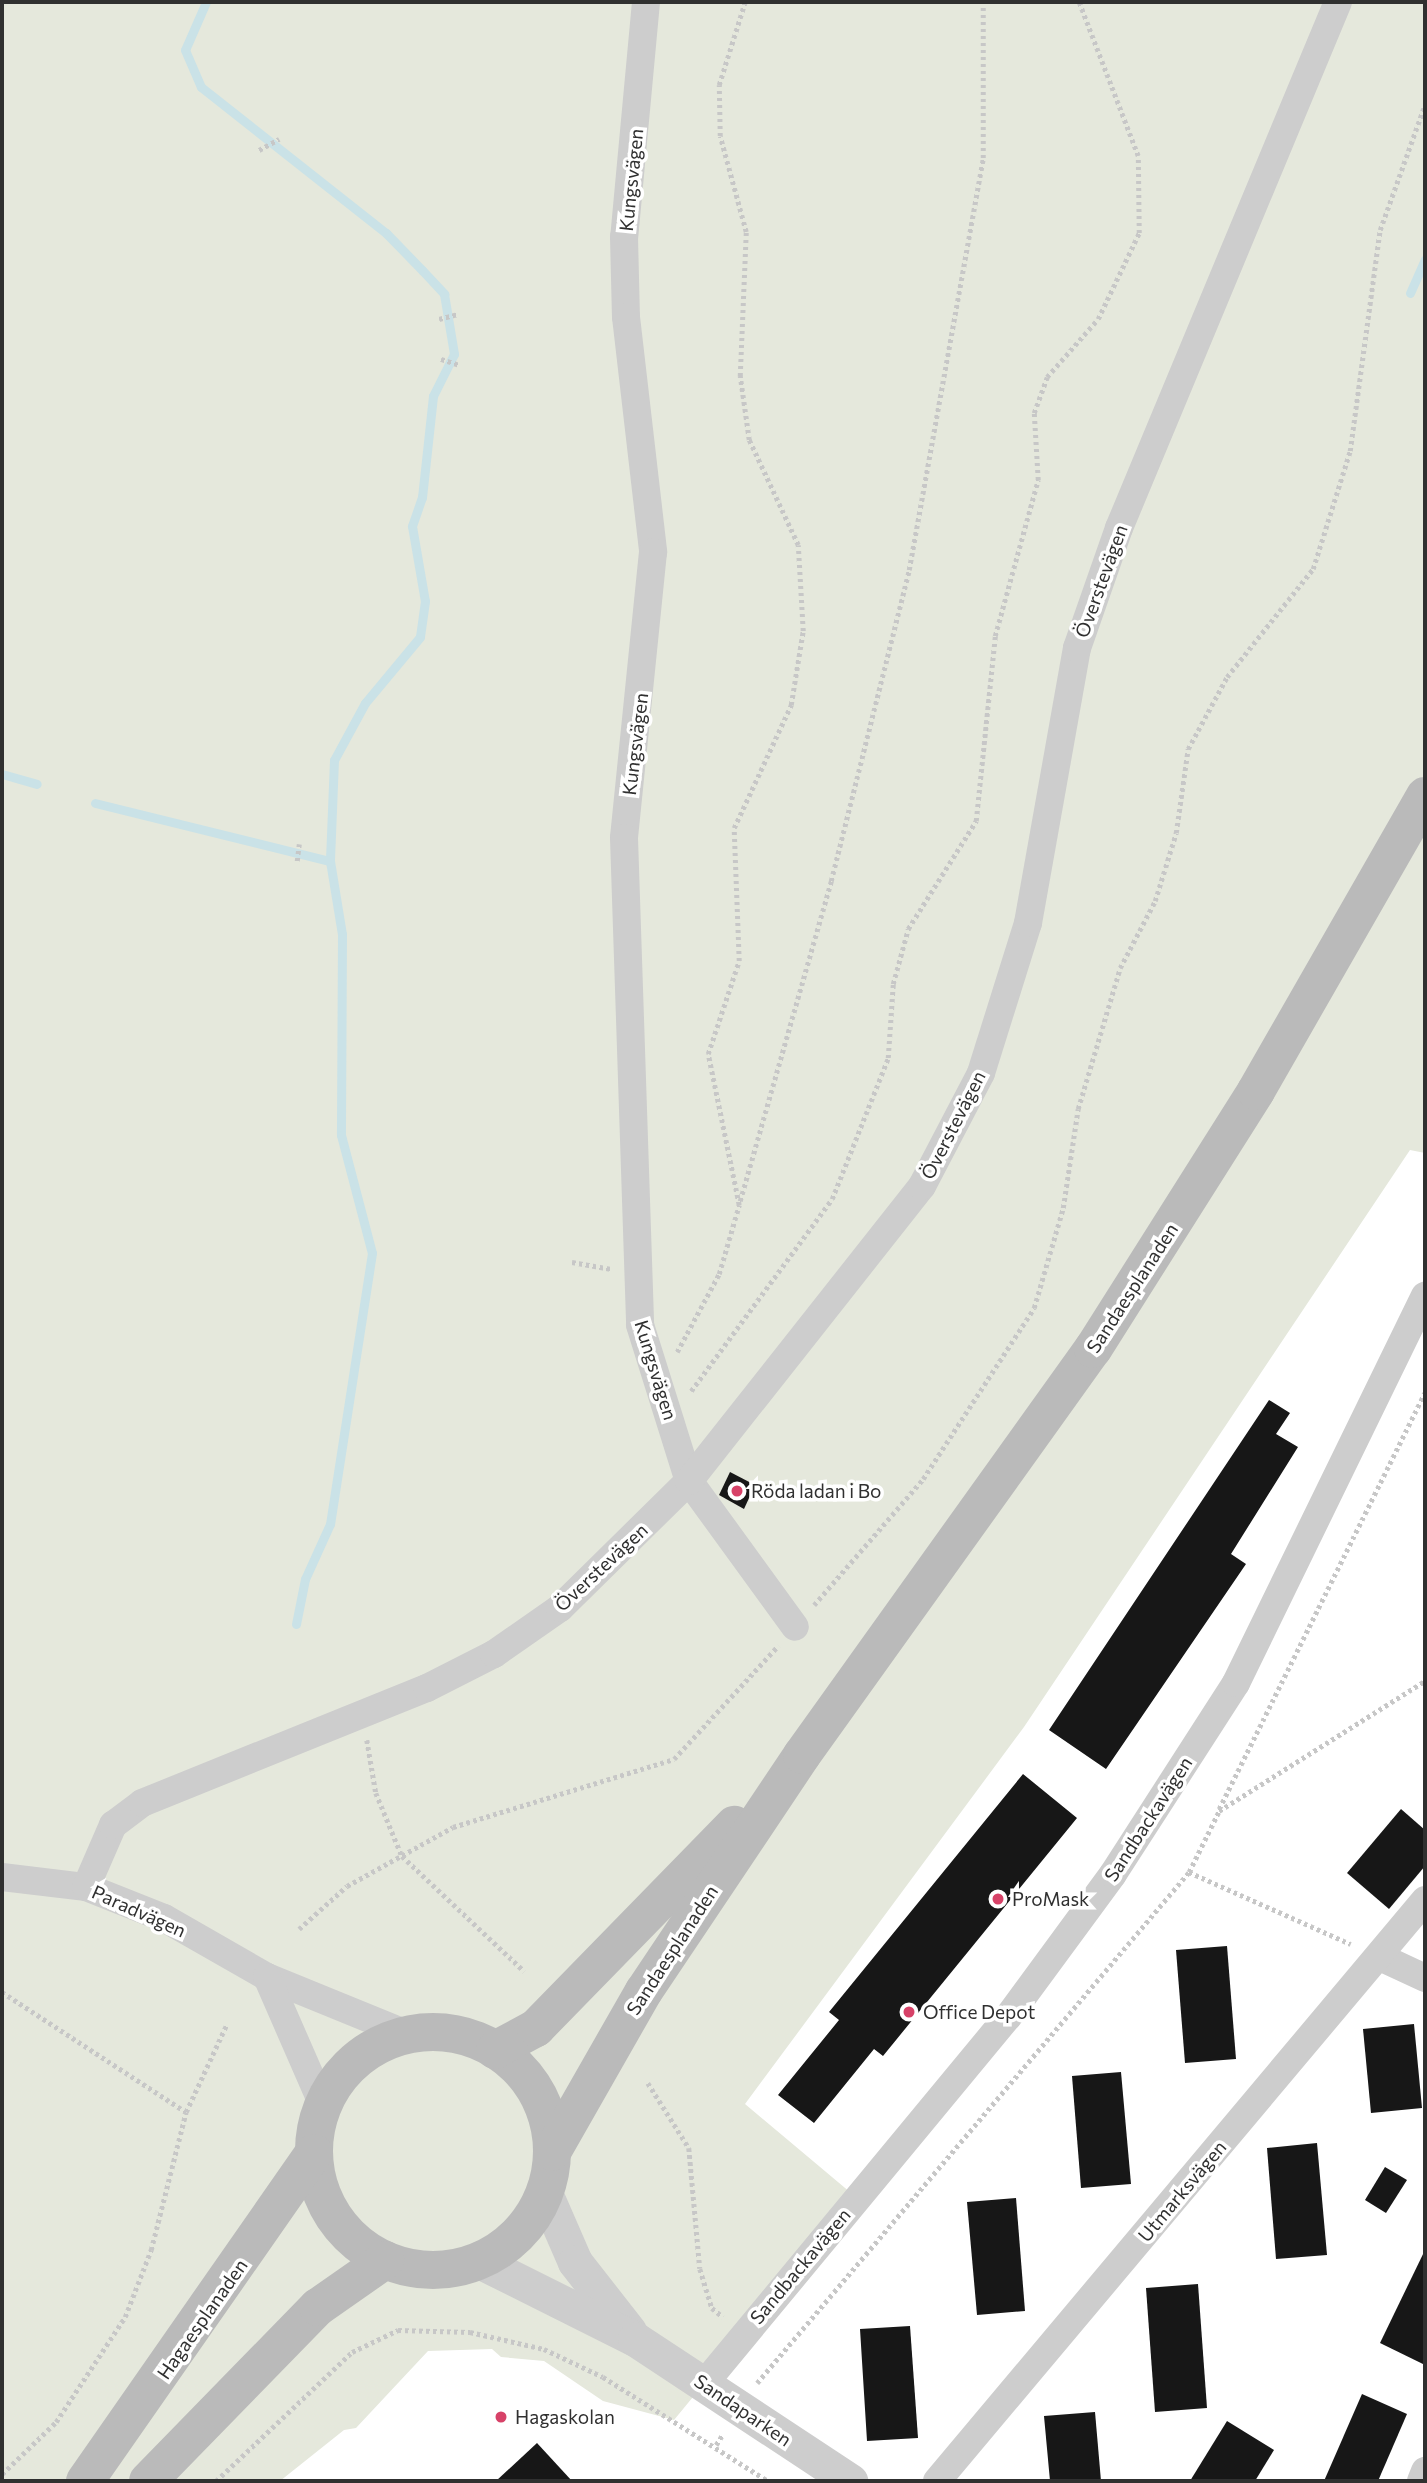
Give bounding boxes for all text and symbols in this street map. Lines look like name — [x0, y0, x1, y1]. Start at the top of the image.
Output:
street label: Kungsvägen — [614, 127, 648, 233]
street label: Överstevägen — [1070, 521, 1132, 641]
street label: Kungsvägen — [617, 691, 653, 797]
street label: Överstevägen — [916, 1067, 990, 1183]
street label: Sandaesplanaden — [1082, 1219, 1182, 1357]
street label: Kungsvägen — [630, 1317, 682, 1423]
place label: Röda ladan i Bo — [751, 1480, 881, 1502]
marker: Röda ladan i Bo — [729, 1483, 745, 1499]
street label: Överstevägen — [550, 1518, 652, 1616]
street label: Sandbackavägen — [1099, 1752, 1197, 1886]
street label: Paradvägen — [88, 1880, 190, 1942]
street label: Sandaesplanaden — [622, 1881, 722, 2019]
place label: ProMask — [1012, 1888, 1089, 1910]
marker: ProMask — [990, 1891, 1006, 1907]
place label: Office Depot — [923, 2001, 1035, 2023]
marker: Office Depot — [901, 2004, 917, 2020]
street label: Utmarksvägen — [1133, 2136, 1231, 2246]
street label: Sandbackavägen — [745, 2204, 855, 2328]
street label: Hagaesplanaden — [152, 2254, 252, 2384]
street label: Sandaparken — [690, 2369, 796, 2451]
place label: Hagaskolan — [515, 2406, 615, 2428]
marker: Hagaskolan — [493, 2409, 509, 2425]

